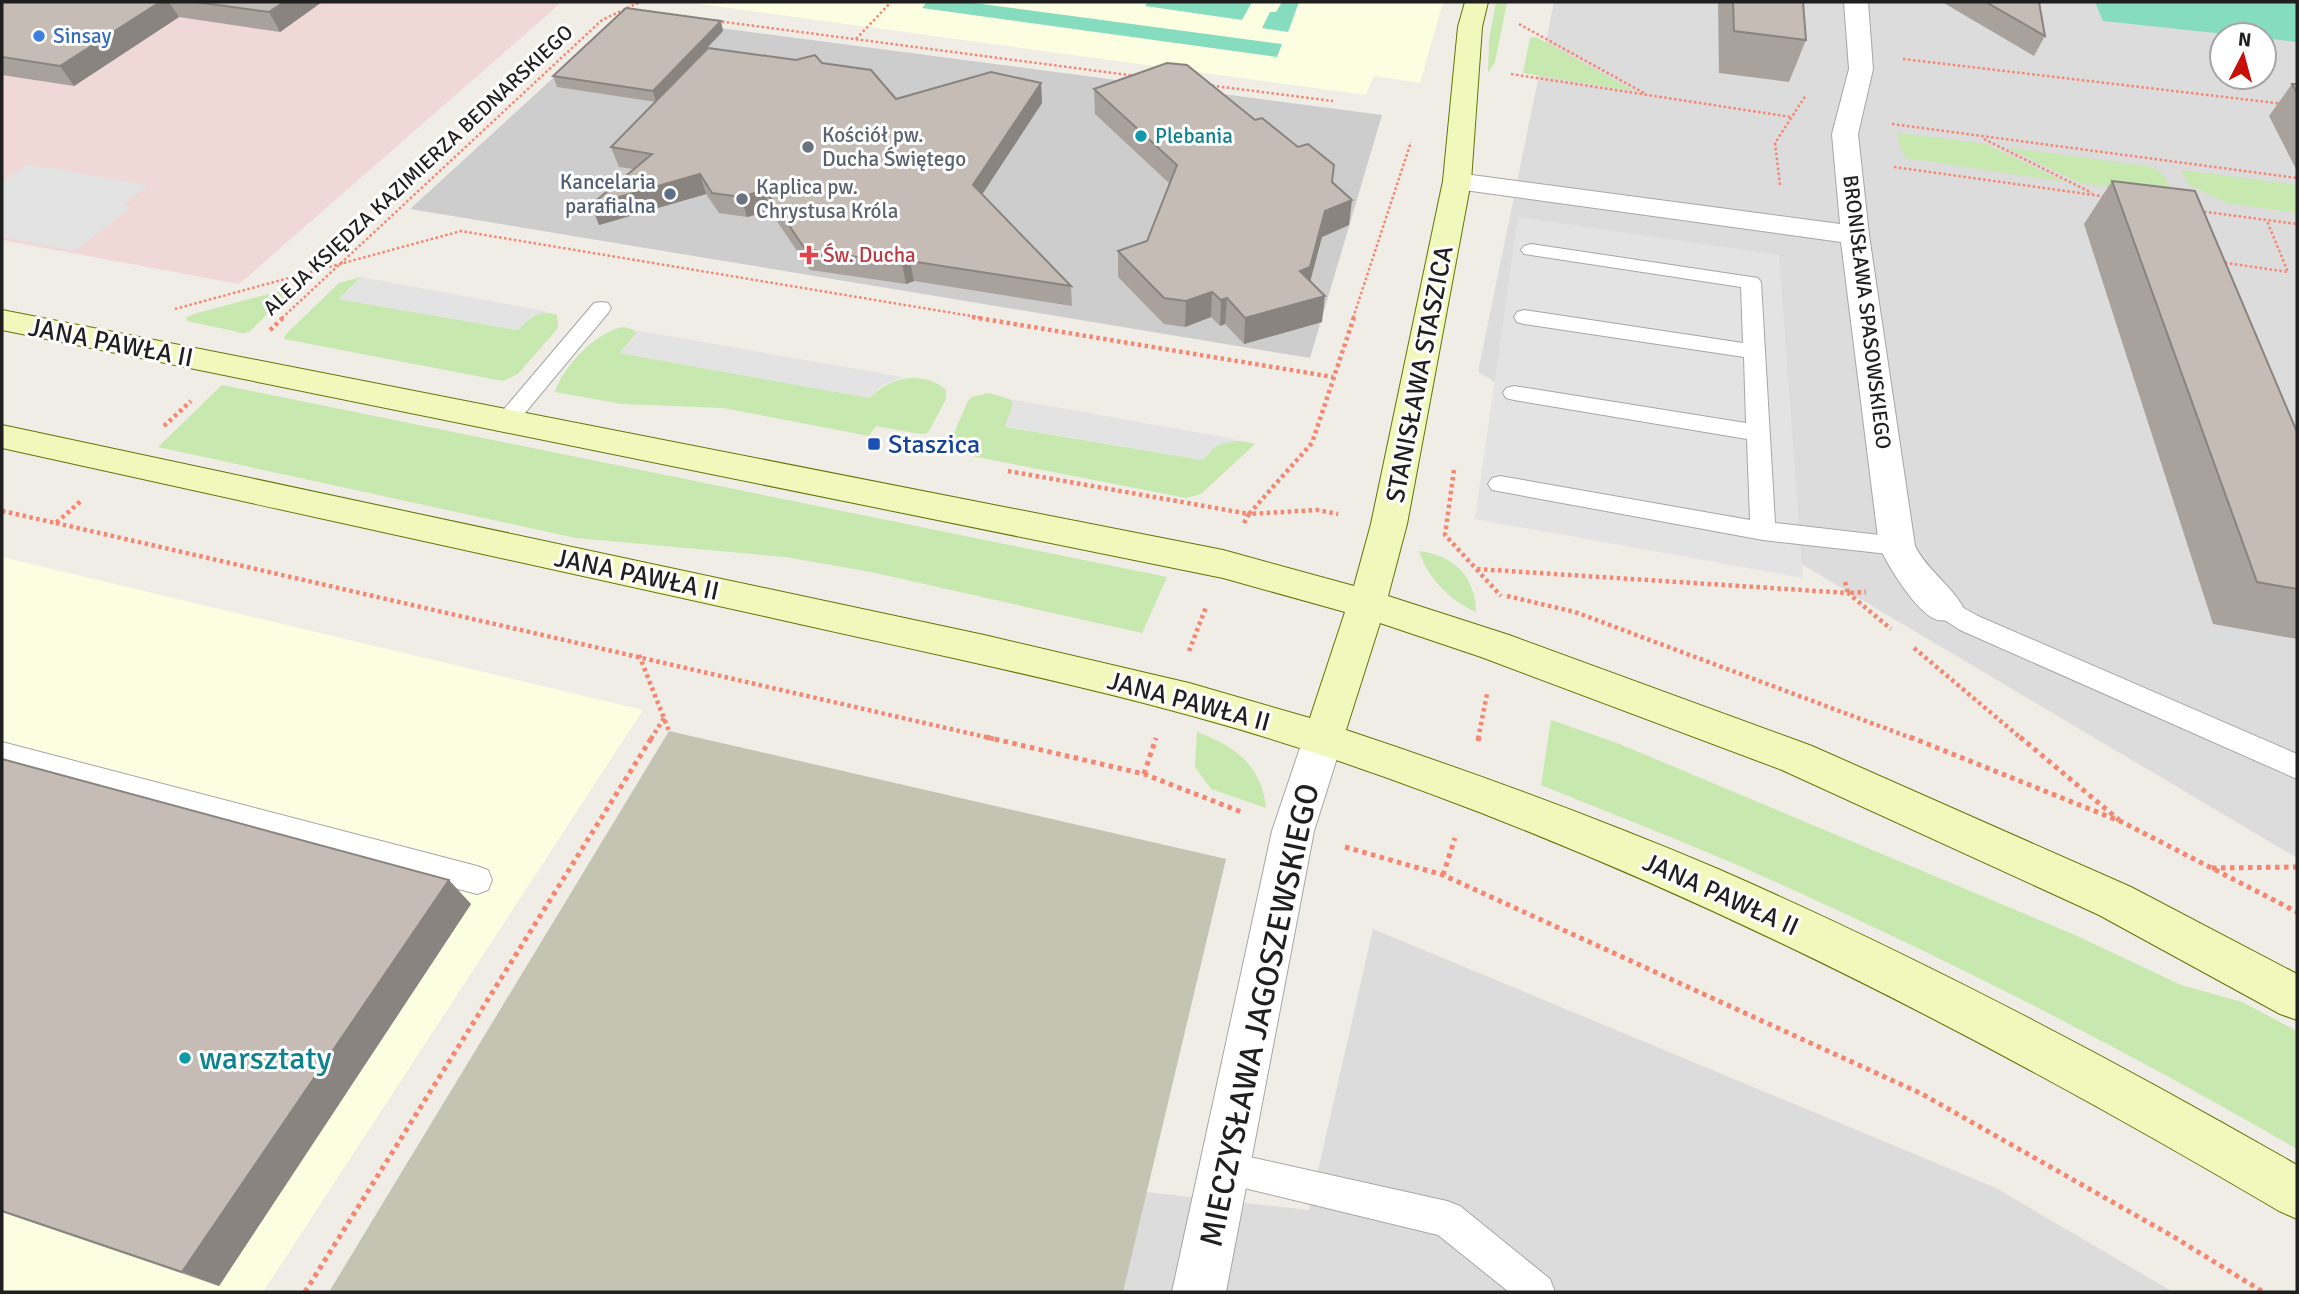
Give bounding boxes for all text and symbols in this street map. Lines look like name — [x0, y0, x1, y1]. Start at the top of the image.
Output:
street label: ALEJA KSIĘDZA KAZIMIERZA BEDNARSKIEGO — [258, 19, 578, 321]
north arrow — [2208, 21, 2278, 91]
place label: Sinsay — [53, 23, 111, 49]
text: N — [2237, 27, 2252, 53]
marker: Sinsay — [31, 28, 47, 44]
place label: Kościół pw. Ducha Świętego — [822, 122, 966, 172]
place label: Plebania — [1155, 123, 1233, 149]
marker: Plebania — [1133, 128, 1149, 144]
marker: Kościół pw. Ducha Świętego — [800, 139, 816, 155]
place label: Kancelaria parafialna — [560, 169, 656, 219]
street label: BRONISŁAWA SPASOWSKIEGO — [1837, 173, 1897, 451]
place label: Kaplica pw. Chrystusa Króla — [756, 174, 898, 224]
marker: Kancelaria parafialna — [662, 186, 678, 202]
marker: Kaplica pw. Chrystusa Króla — [734, 191, 750, 207]
place label: Św. Ducha — [823, 242, 916, 268]
street label: STANISŁAWA STASZICA — [1379, 243, 1461, 505]
marker: Św. Ducha — [801, 247, 817, 263]
street label: JANA PAWŁA II — [26, 311, 196, 375]
place label: Staszica — [888, 429, 980, 461]
marker: Staszica — [866, 436, 882, 452]
street label: JANA PAWŁA II — [552, 542, 722, 608]
street label: JANA PAWŁA II — [1104, 665, 1274, 739]
street label: MIECZYSŁAWA JAGOSZEWSKIEGO — [1191, 780, 1328, 1250]
street label: JANA PAWŁA II — [1638, 846, 1803, 944]
place label: warsztaty — [199, 1039, 332, 1078]
marker: warsztaty — [177, 1050, 193, 1066]

